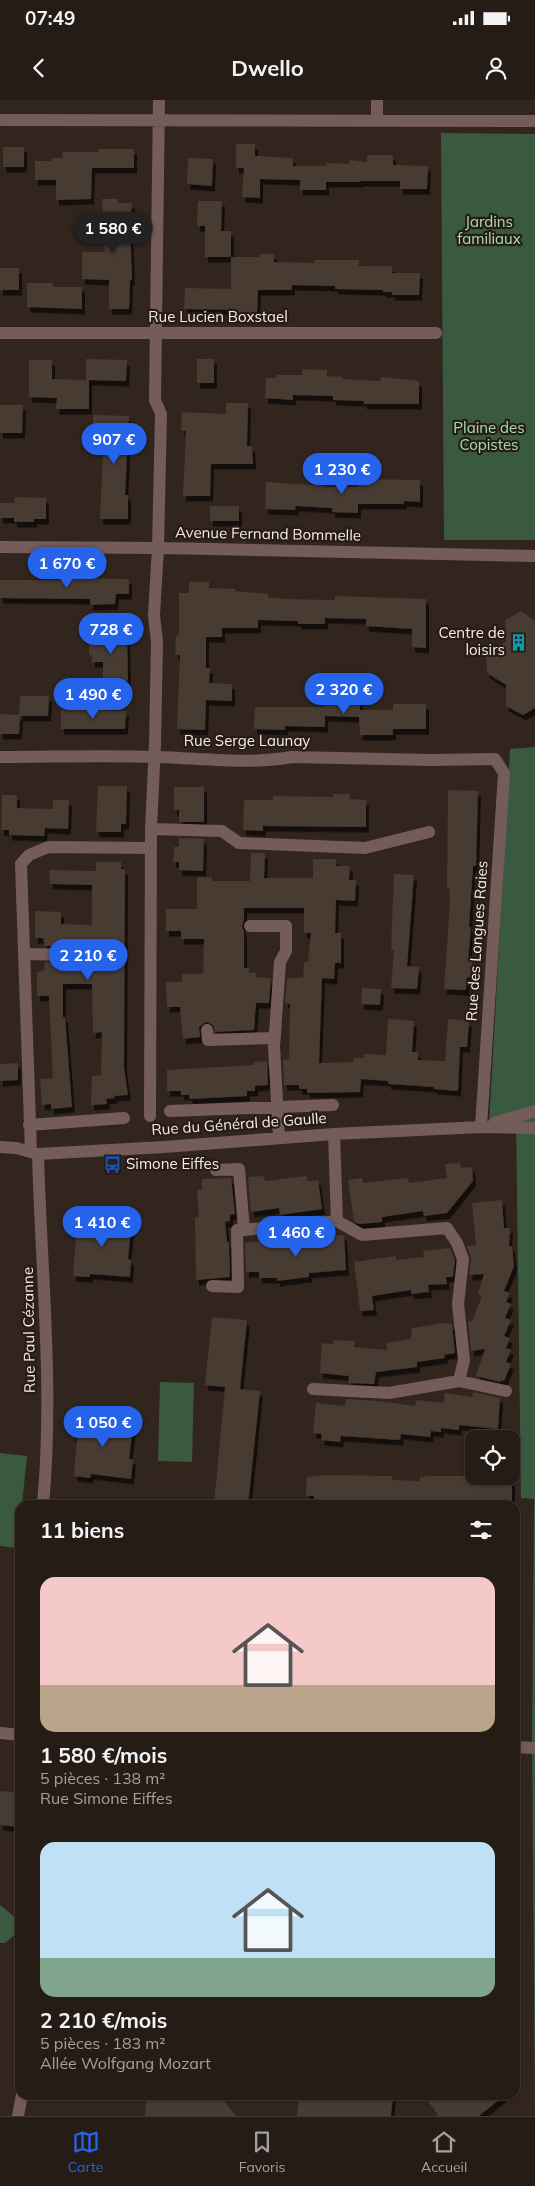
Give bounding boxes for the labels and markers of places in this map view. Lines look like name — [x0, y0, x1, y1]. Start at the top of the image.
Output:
pin: 1 580 € — [67, 212, 159, 254]
pin: 907 € — [79, 422, 149, 465]
pin: 1 230 € — [296, 452, 388, 495]
pin: 1 670 € — [21, 546, 113, 589]
pin: 728 € — [76, 612, 146, 655]
place label: Centre de loisirs — [438, 623, 505, 659]
building icon: Centre de loisirs — [509, 632, 529, 652]
pin: 2 320 € — [298, 672, 390, 715]
pin: 1 490 € — [47, 678, 139, 720]
pin: 2 210 € — [42, 938, 134, 981]
bus stop icon: Simone Eiffes — [102, 1154, 122, 1174]
place label: Simone Eiffes — [126, 1154, 219, 1173]
pin: 1 410 € — [56, 1206, 148, 1248]
pin: 1 460 € — [250, 1216, 342, 1258]
pin: 1 050 € — [57, 1406, 149, 1448]

